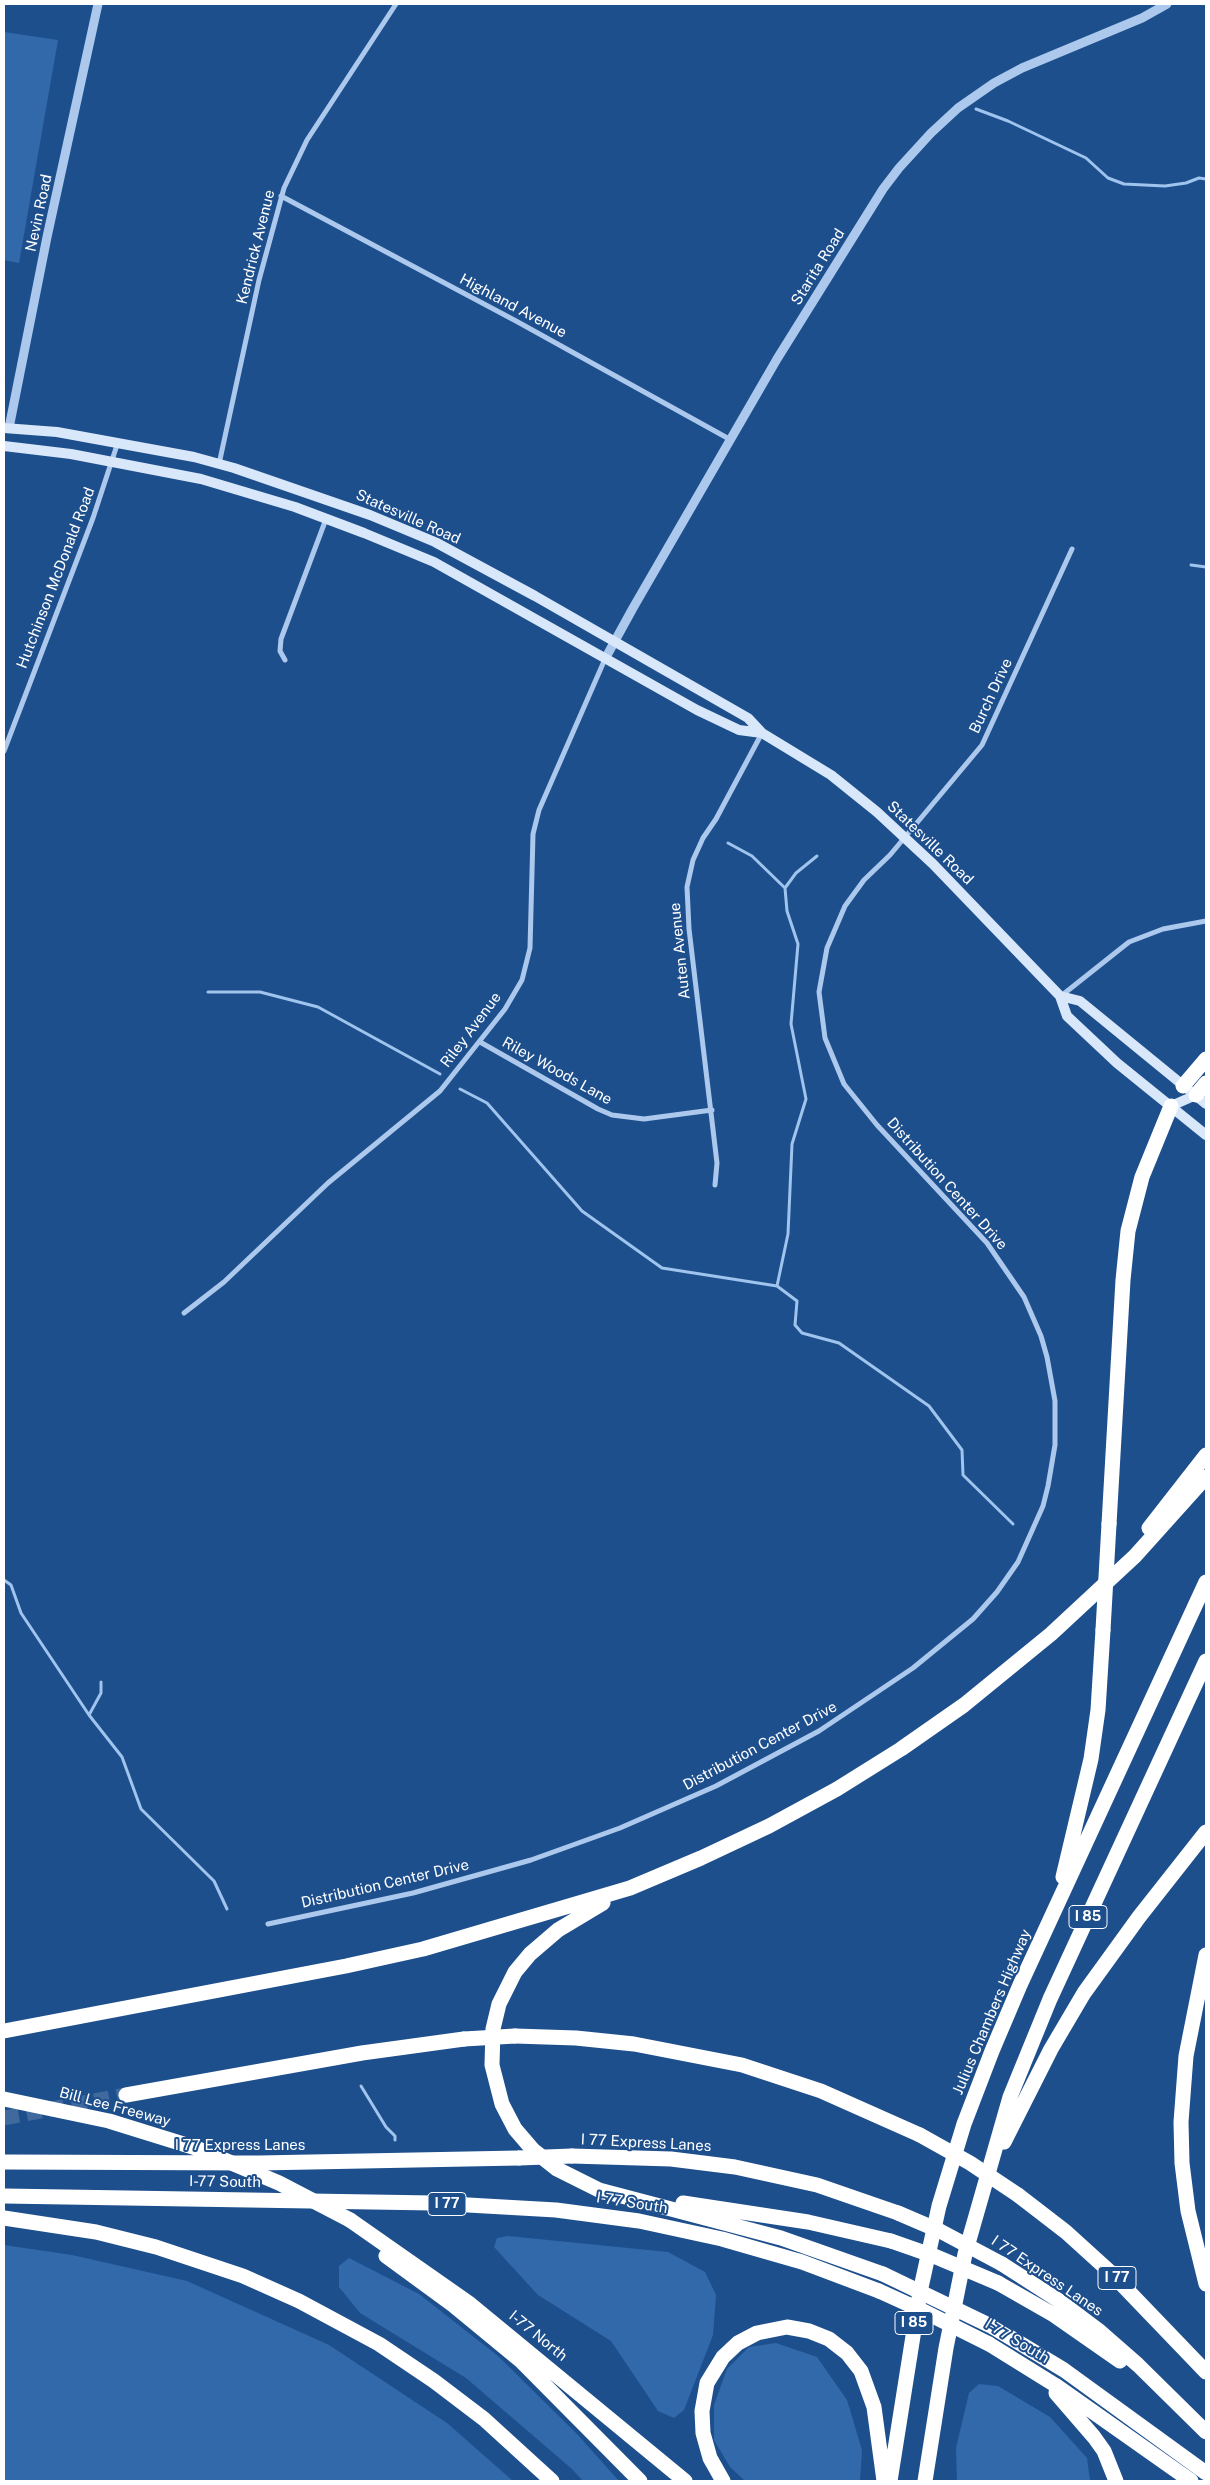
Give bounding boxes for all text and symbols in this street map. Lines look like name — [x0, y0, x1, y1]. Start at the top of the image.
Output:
street label: Nevin Road — [22, 173, 56, 253]
street label: Kendrick Avenue — [233, 188, 279, 306]
street label: Starita Road — [787, 225, 849, 309]
street label: Highland Avenue — [456, 270, 570, 342]
street label: Hutchinson McDonald Road — [13, 485, 99, 671]
street label: Statesville Road — [353, 486, 463, 548]
street label: Burch Drive — [966, 656, 1016, 736]
street label: Statesville Road — [883, 797, 977, 889]
street label: Auten Avenue — [666, 902, 694, 1000]
street label: Riley Avenue — [437, 989, 505, 1071]
street label: Riley Woods Lane — [499, 1033, 615, 1109]
street label: Distribution Center Drive — [883, 1114, 1011, 1254]
street label: Distribution Center Drive — [680, 1698, 840, 1794]
street label: Distribution Center Drive — [299, 1856, 471, 1912]
road number: I 85 — [1069, 1905, 1107, 1928]
street label: Julius Chambers Highway — [949, 1927, 1035, 2097]
street label: Bill Lee Freeway — [57, 2083, 173, 2131]
street label: I 77 Express Lanes — [580, 2131, 712, 2155]
street label: I 77 Express Lanes — [175, 2136, 305, 2154]
street label: I-77 South — [189, 2172, 261, 2192]
street label: I-77 South — [595, 2189, 669, 2217]
road number: I 77 — [428, 2192, 466, 2216]
street label: I 77 Express Lanes — [988, 2232, 1106, 2320]
road number: I 77 — [1098, 2266, 1136, 2290]
street label: I-77 North — [505, 2307, 571, 2365]
road number: I 85 — [895, 2312, 933, 2334]
street label: I-77 South — [982, 2315, 1052, 2367]

